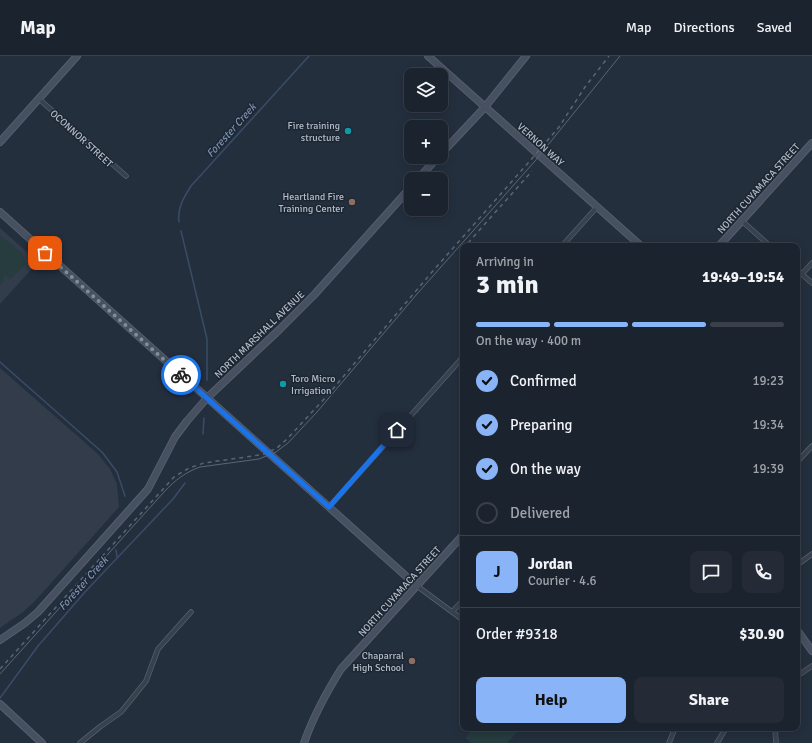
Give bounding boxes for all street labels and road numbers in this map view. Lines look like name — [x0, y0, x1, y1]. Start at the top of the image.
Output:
street label: OCONNOR STREET — [48, 108, 115, 170]
street label: VERNON WAY — [515, 121, 566, 169]
street label: NORTH CUYAMACA STREET — [715, 141, 803, 236]
street label: NORTH MARSHALL AVENUE — [212, 288, 307, 381]
street label: NORTH CUYAMACA STREET — [356, 544, 444, 639]

